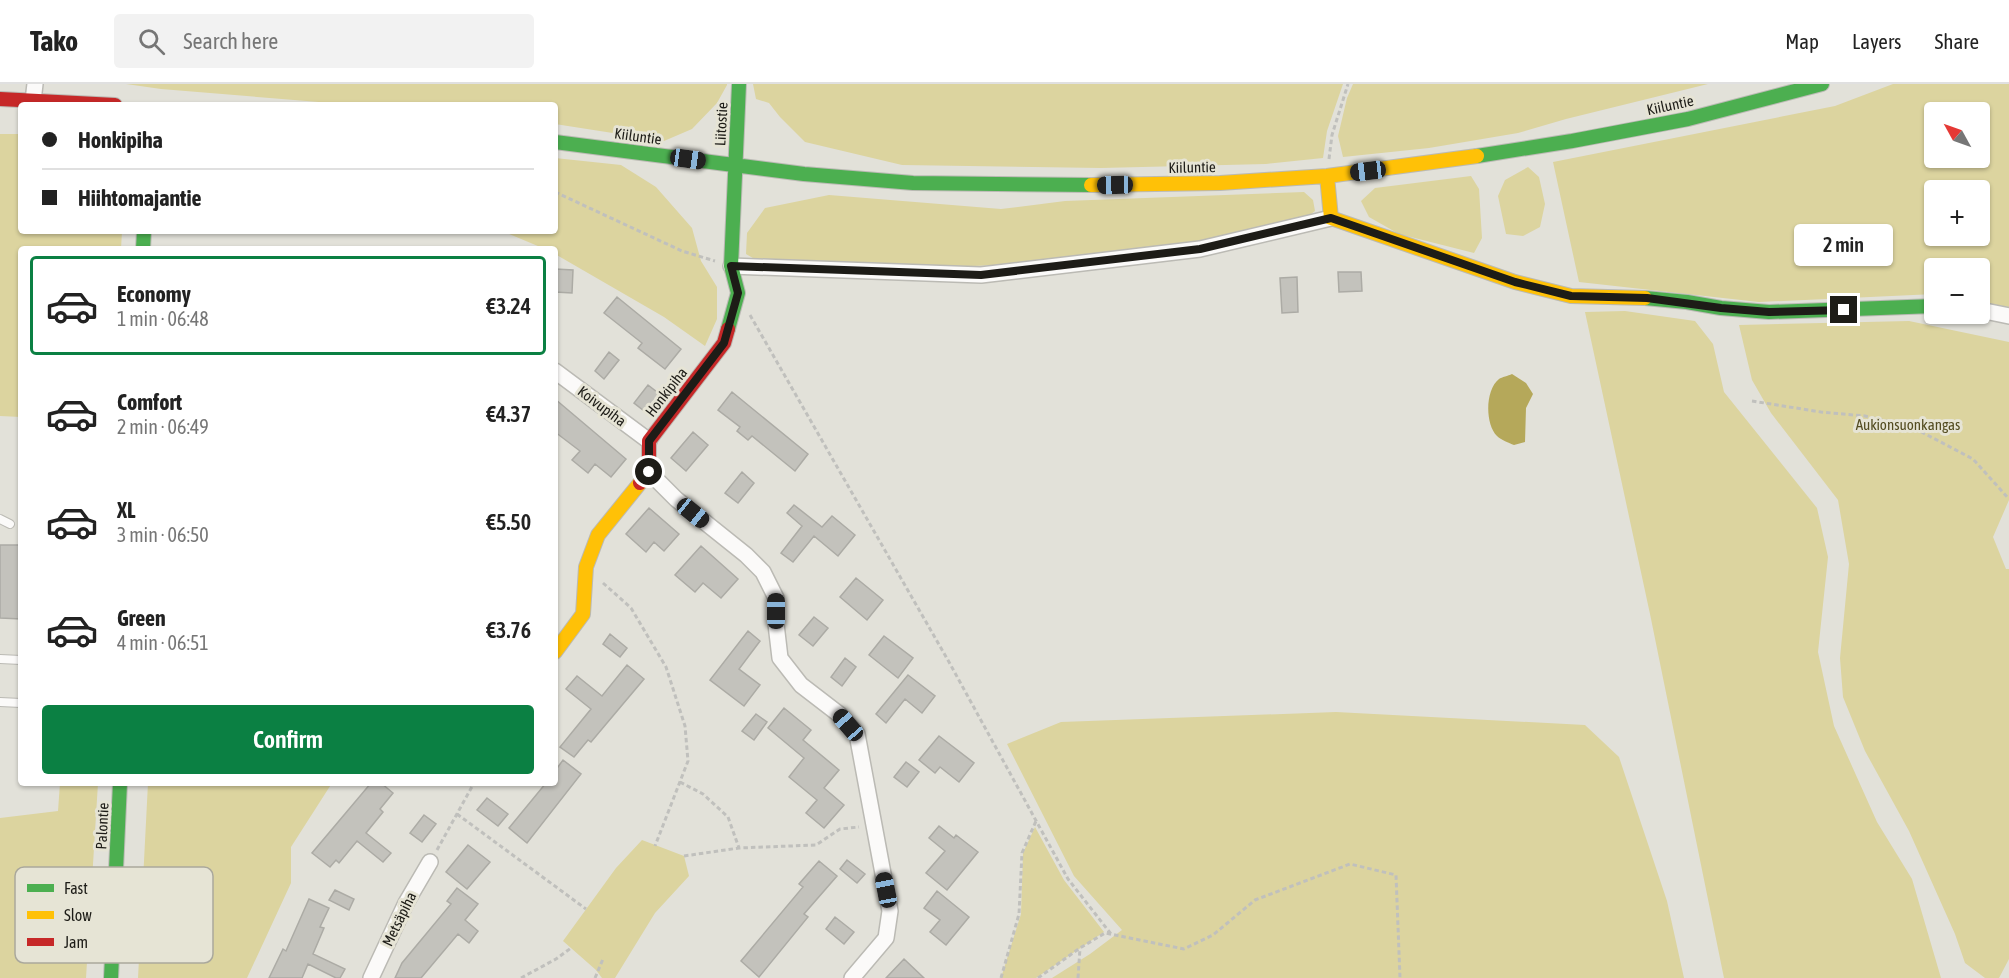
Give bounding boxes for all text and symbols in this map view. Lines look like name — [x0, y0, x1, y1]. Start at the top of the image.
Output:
search box — [114, 14, 534, 68]
text: Tako — [30, 25, 78, 57]
icon: search — [135, 25, 168, 58]
text: Search here — [183, 28, 278, 54]
text: Map — [1785, 29, 1819, 53]
text: Layers — [1852, 29, 1902, 53]
text: Share — [1935, 29, 1979, 53]
street label: Kiiluntie — [1645, 92, 1695, 118]
street label: Liitostie — [711, 102, 731, 146]
north arrow — [1924, 102, 1990, 168]
map controls — [1924, 102, 1990, 324]
street label: Kiiluntie — [613, 124, 663, 148]
text: Honkipiha — [78, 127, 163, 153]
car — [669, 148, 707, 170]
street label: Kiiluntie — [1168, 158, 1216, 176]
car — [1349, 160, 1387, 182]
car — [1097, 176, 1133, 194]
button: + — [1924, 180, 1990, 246]
text: Hiihtomajantie — [78, 185, 201, 211]
callout: 2 min — [1794, 223, 1894, 265]
text: 2 min — [1823, 233, 1864, 256]
button: − — [1924, 258, 1990, 324]
icon: car — [45, 279, 99, 333]
text: Economy — [117, 281, 191, 307]
text: €3.24 — [486, 293, 531, 319]
route end — [1830, 296, 1857, 323]
text: 1 min · 06:48 — [117, 307, 209, 330]
street label: Honkipiha — [642, 364, 690, 420]
street label: Koivupiha — [575, 382, 629, 430]
icon: car — [45, 387, 99, 441]
text: Comfort — [117, 389, 182, 415]
text: €4.37 — [486, 401, 531, 427]
text: 2 min · 06:49 — [117, 415, 209, 438]
park label: Aukionsuonkangas — [1856, 416, 1960, 433]
route start — [635, 458, 662, 485]
icon: car — [45, 495, 99, 549]
car — [673, 495, 713, 531]
text: XL — [117, 497, 135, 523]
text: €5.50 — [486, 509, 531, 535]
text: 3 min · 06:50 — [117, 523, 209, 546]
car — [767, 593, 785, 629]
icon: car — [45, 603, 99, 657]
text: Green — [117, 605, 166, 631]
text: €3.76 — [486, 617, 531, 643]
text: 4 min · 06:51 — [117, 631, 209, 654]
button: Confirm — [42, 705, 534, 774]
car — [829, 706, 867, 744]
street label: Palontie — [92, 802, 112, 850]
legend — [15, 867, 213, 963]
car — [874, 871, 898, 909]
text: Fast — [64, 879, 88, 897]
street label: Metsäpiha — [379, 889, 419, 949]
text: Slow — [64, 906, 92, 924]
text: Jam — [64, 933, 88, 951]

